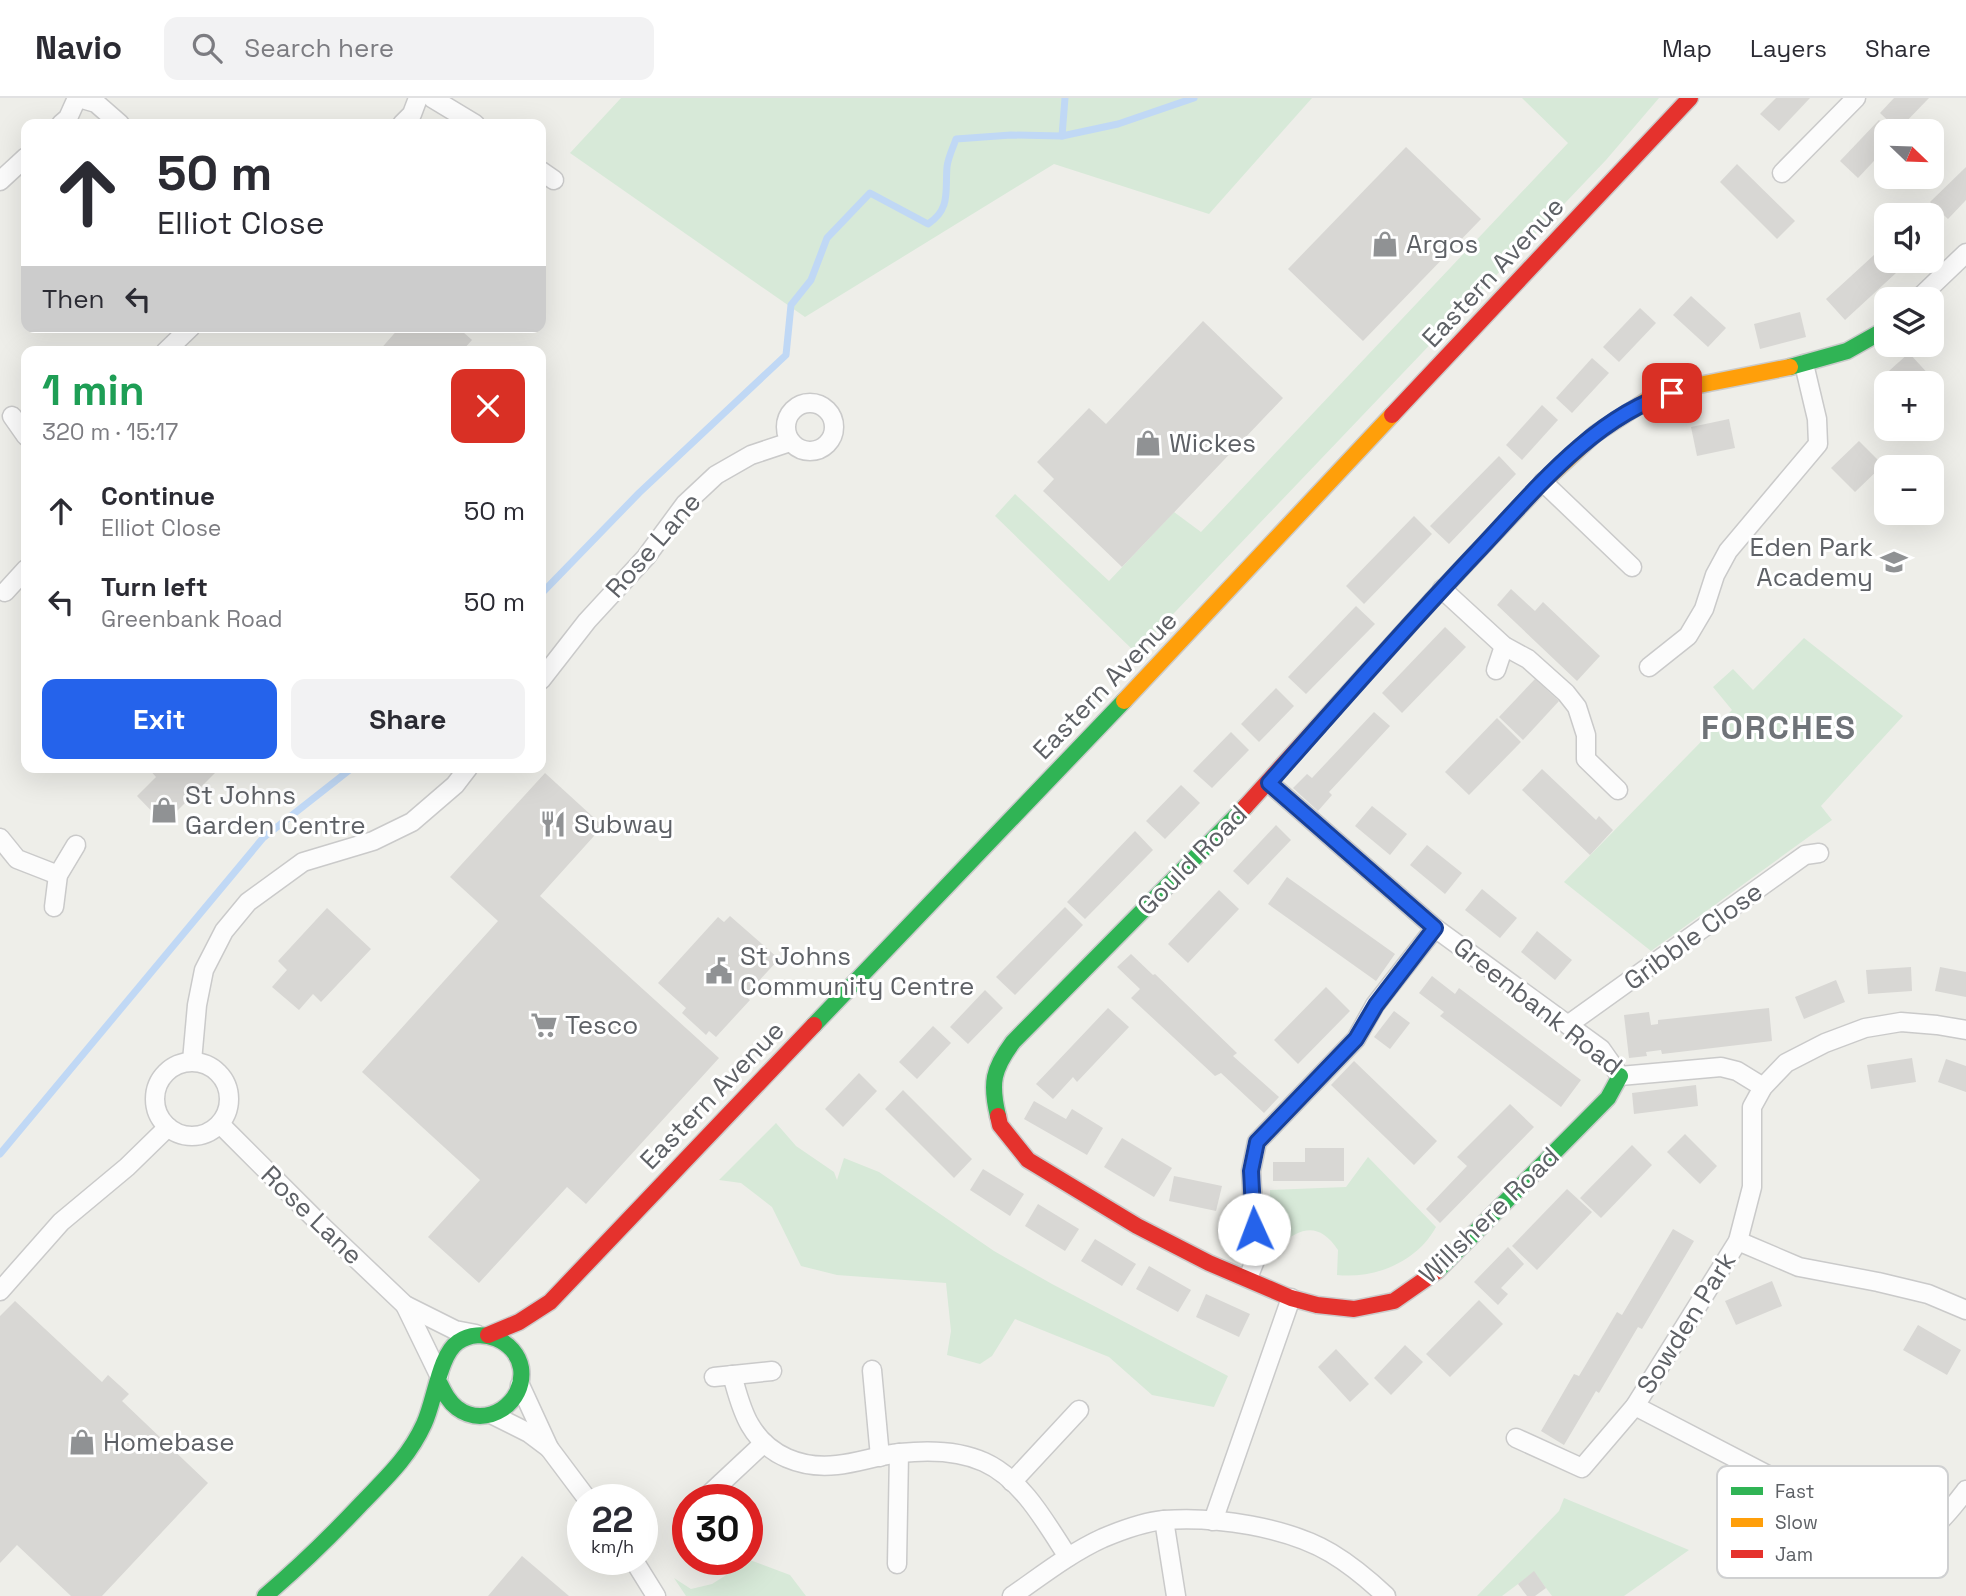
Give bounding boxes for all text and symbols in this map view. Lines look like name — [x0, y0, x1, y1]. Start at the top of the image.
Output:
search box — [164, 17, 654, 80]
text: Navio — [35, 27, 122, 69]
icon: search — [188, 29, 226, 67]
text: Search here — [244, 31, 394, 65]
text: Map — [1662, 33, 1712, 64]
text: Layers — [1750, 33, 1827, 64]
text: Share — [1865, 33, 1931, 64]
north arrow — [1874, 119, 1944, 189]
map controls — [1874, 119, 1944, 525]
text: 50 m — [157, 142, 272, 204]
icon: ahead — [42, 147, 133, 238]
street label: Eastern Avenue — [1415, 190, 1571, 354]
text: Elliot Close — [157, 203, 325, 243]
button: sound — [1874, 203, 1944, 273]
place label: Argos — [1406, 227, 1478, 261]
shop icon: Argos — [1370, 229, 1400, 259]
icon: left — [119, 280, 157, 318]
text: Then — [42, 282, 105, 316]
button: layers — [1874, 287, 1944, 357]
pin — [1642, 363, 1702, 423]
text: 1 min — [42, 364, 145, 417]
button: close — [451, 369, 525, 443]
button: + — [1874, 371, 1944, 441]
icon: arrive — [1653, 374, 1691, 412]
text: 320 m · 15:17 — [42, 417, 178, 447]
place label: Wickes — [1169, 426, 1256, 460]
shop icon: Wickes — [1133, 428, 1163, 458]
button: − — [1874, 455, 1944, 525]
text: Continue — [101, 479, 215, 513]
street label: Rose Lane — [598, 485, 708, 605]
icon: ahead — [42, 492, 80, 530]
text: 50 m — [464, 494, 525, 528]
text: Elliot Close — [101, 513, 221, 543]
place label: Eden Park Academy — [1750, 530, 1873, 594]
school or university icon: Eden Park Academy — [1879, 547, 1909, 577]
text: Turn left — [101, 570, 208, 604]
icon: left — [42, 583, 80, 621]
text: 50 m — [464, 585, 525, 619]
text: Greenbank Road — [101, 604, 283, 634]
street label: Eastern Avenue — [1025, 604, 1185, 766]
button: Exit — [42, 679, 277, 759]
button: Share — [291, 679, 525, 759]
district label: FORCHES — [1701, 707, 1857, 749]
place label: St Johns Garden Centre — [185, 778, 366, 842]
shop icon: St Johns Garden Centre — [149, 795, 179, 825]
street label: Gould Road — [1130, 798, 1254, 922]
place label: Subway — [574, 807, 673, 841]
restaurant icon: Subway — [538, 809, 568, 839]
street label: Gribble Close — [1617, 874, 1769, 998]
street label: Greenbank Road — [1447, 929, 1629, 1083]
place label: St Johns Community Centre — [740, 939, 974, 1003]
public building icon: St Johns Community Centre — [704, 956, 734, 986]
place label: Tesco — [565, 1008, 638, 1042]
supermarket icon: Tesco — [529, 1010, 559, 1040]
street label: Eastern Avenue — [632, 1014, 792, 1176]
street label: Willshere Road — [1412, 1140, 1566, 1290]
street label: Rose Lane — [254, 1158, 370, 1272]
position arrow — [1217, 1192, 1291, 1266]
street label: Sowden Park — [1629, 1246, 1743, 1400]
place label: Homebase — [103, 1425, 235, 1459]
shop icon: Homebase — [67, 1427, 97, 1457]
legend — [1717, 1466, 1948, 1578]
text: Fast — [1775, 1479, 1815, 1504]
speed limit sign: 30 — [672, 1484, 763, 1575]
text: 22 — [592, 1498, 633, 1542]
text: Slow — [1775, 1510, 1818, 1535]
text: km/h — [591, 1535, 634, 1558]
text: Jam — [1775, 1542, 1813, 1567]

